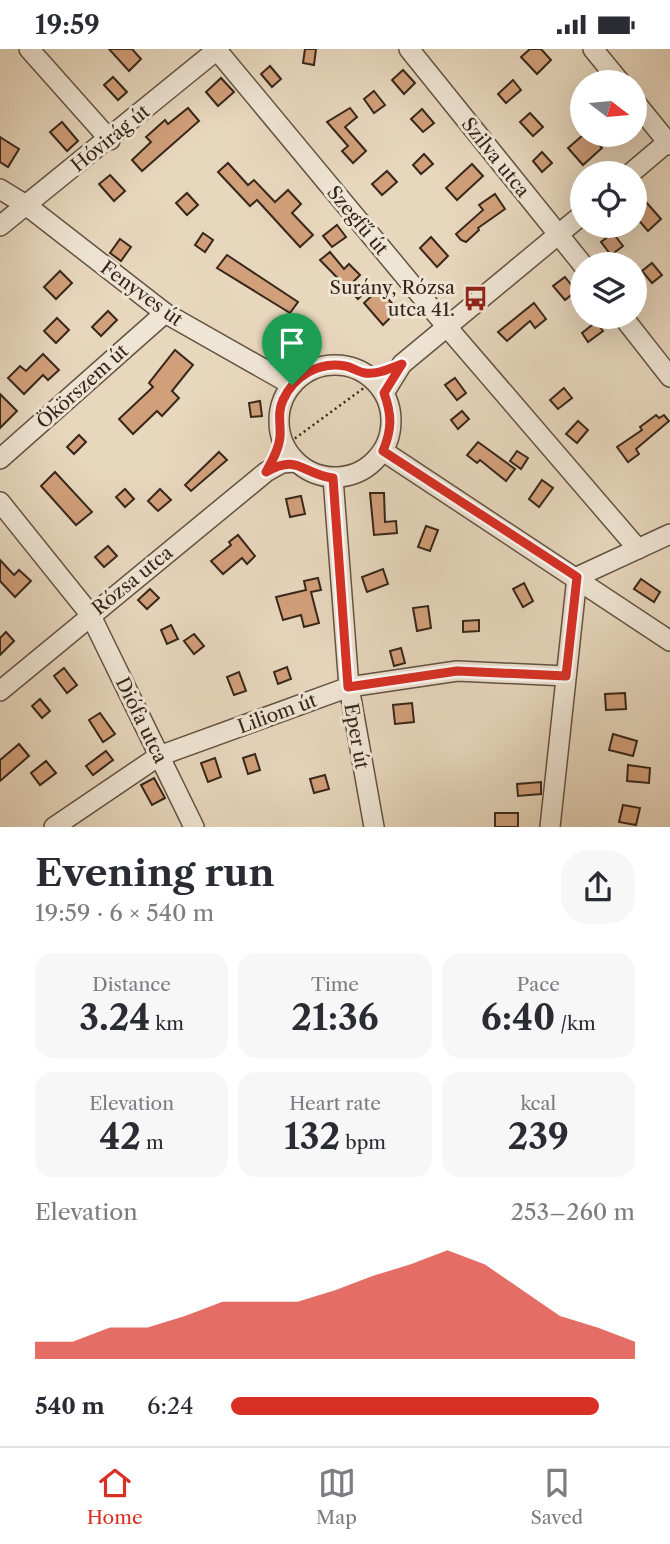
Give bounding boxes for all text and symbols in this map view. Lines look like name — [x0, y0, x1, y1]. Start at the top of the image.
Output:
text: 19:59 — [35, 9, 100, 41]
north arrow — [570, 70, 648, 147]
map controls — [570, 70, 647, 329]
street label: Hóvirág út — [66, 100, 154, 177]
street label: Szilva utca — [457, 113, 535, 202]
button: locate — [570, 161, 647, 238]
street label: Szegfű út — [322, 181, 393, 260]
button: layers — [570, 252, 647, 329]
street label: Fenyves út — [96, 256, 188, 331]
place label: Surány, Rózsa utca 41. — [330, 276, 455, 321]
bus stop icon: Surány, Rózsa utca 41. — [461, 284, 489, 312]
pin — [262, 313, 322, 385]
icon: arrive — [273, 324, 311, 362]
street label: Ökörszem út — [32, 339, 133, 433]
street label: Rózsa utca — [87, 541, 177, 620]
street label: Diófa utca — [111, 673, 172, 767]
street label: Liliom út — [235, 689, 320, 738]
street label: Eper út — [339, 701, 374, 771]
text: Evening run — [35, 849, 275, 896]
button: share — [561, 850, 635, 924]
text: 19:59 · 6 × 540 m — [35, 899, 214, 927]
text: Distance — [92, 973, 171, 996]
text: Time — [311, 973, 359, 996]
text: Pace — [517, 973, 560, 996]
text: 3.24 — [79, 996, 150, 1039]
text: 21:36 — [291, 996, 379, 1039]
text: 6:40 — [481, 996, 555, 1039]
text: km — [150, 1012, 184, 1035]
text: /km — [555, 1012, 596, 1035]
text: Elevation — [89, 1092, 174, 1115]
text: Heart rate — [289, 1092, 381, 1115]
text: kcal — [520, 1092, 556, 1115]
text: 42 — [100, 1115, 141, 1158]
text: 132 — [284, 1115, 340, 1158]
text: 239 — [508, 1115, 569, 1158]
text: m — [141, 1131, 164, 1154]
text: bpm — [340, 1131, 386, 1154]
text: Elevation — [35, 1198, 138, 1226]
text: 253–260 m — [511, 1198, 635, 1226]
text: 540 m — [35, 1392, 105, 1420]
text: 6:24 — [147, 1392, 193, 1420]
tab: Home — [87, 1464, 143, 1529]
tab: Map — [316, 1464, 357, 1529]
tab: Saved — [530, 1464, 583, 1529]

